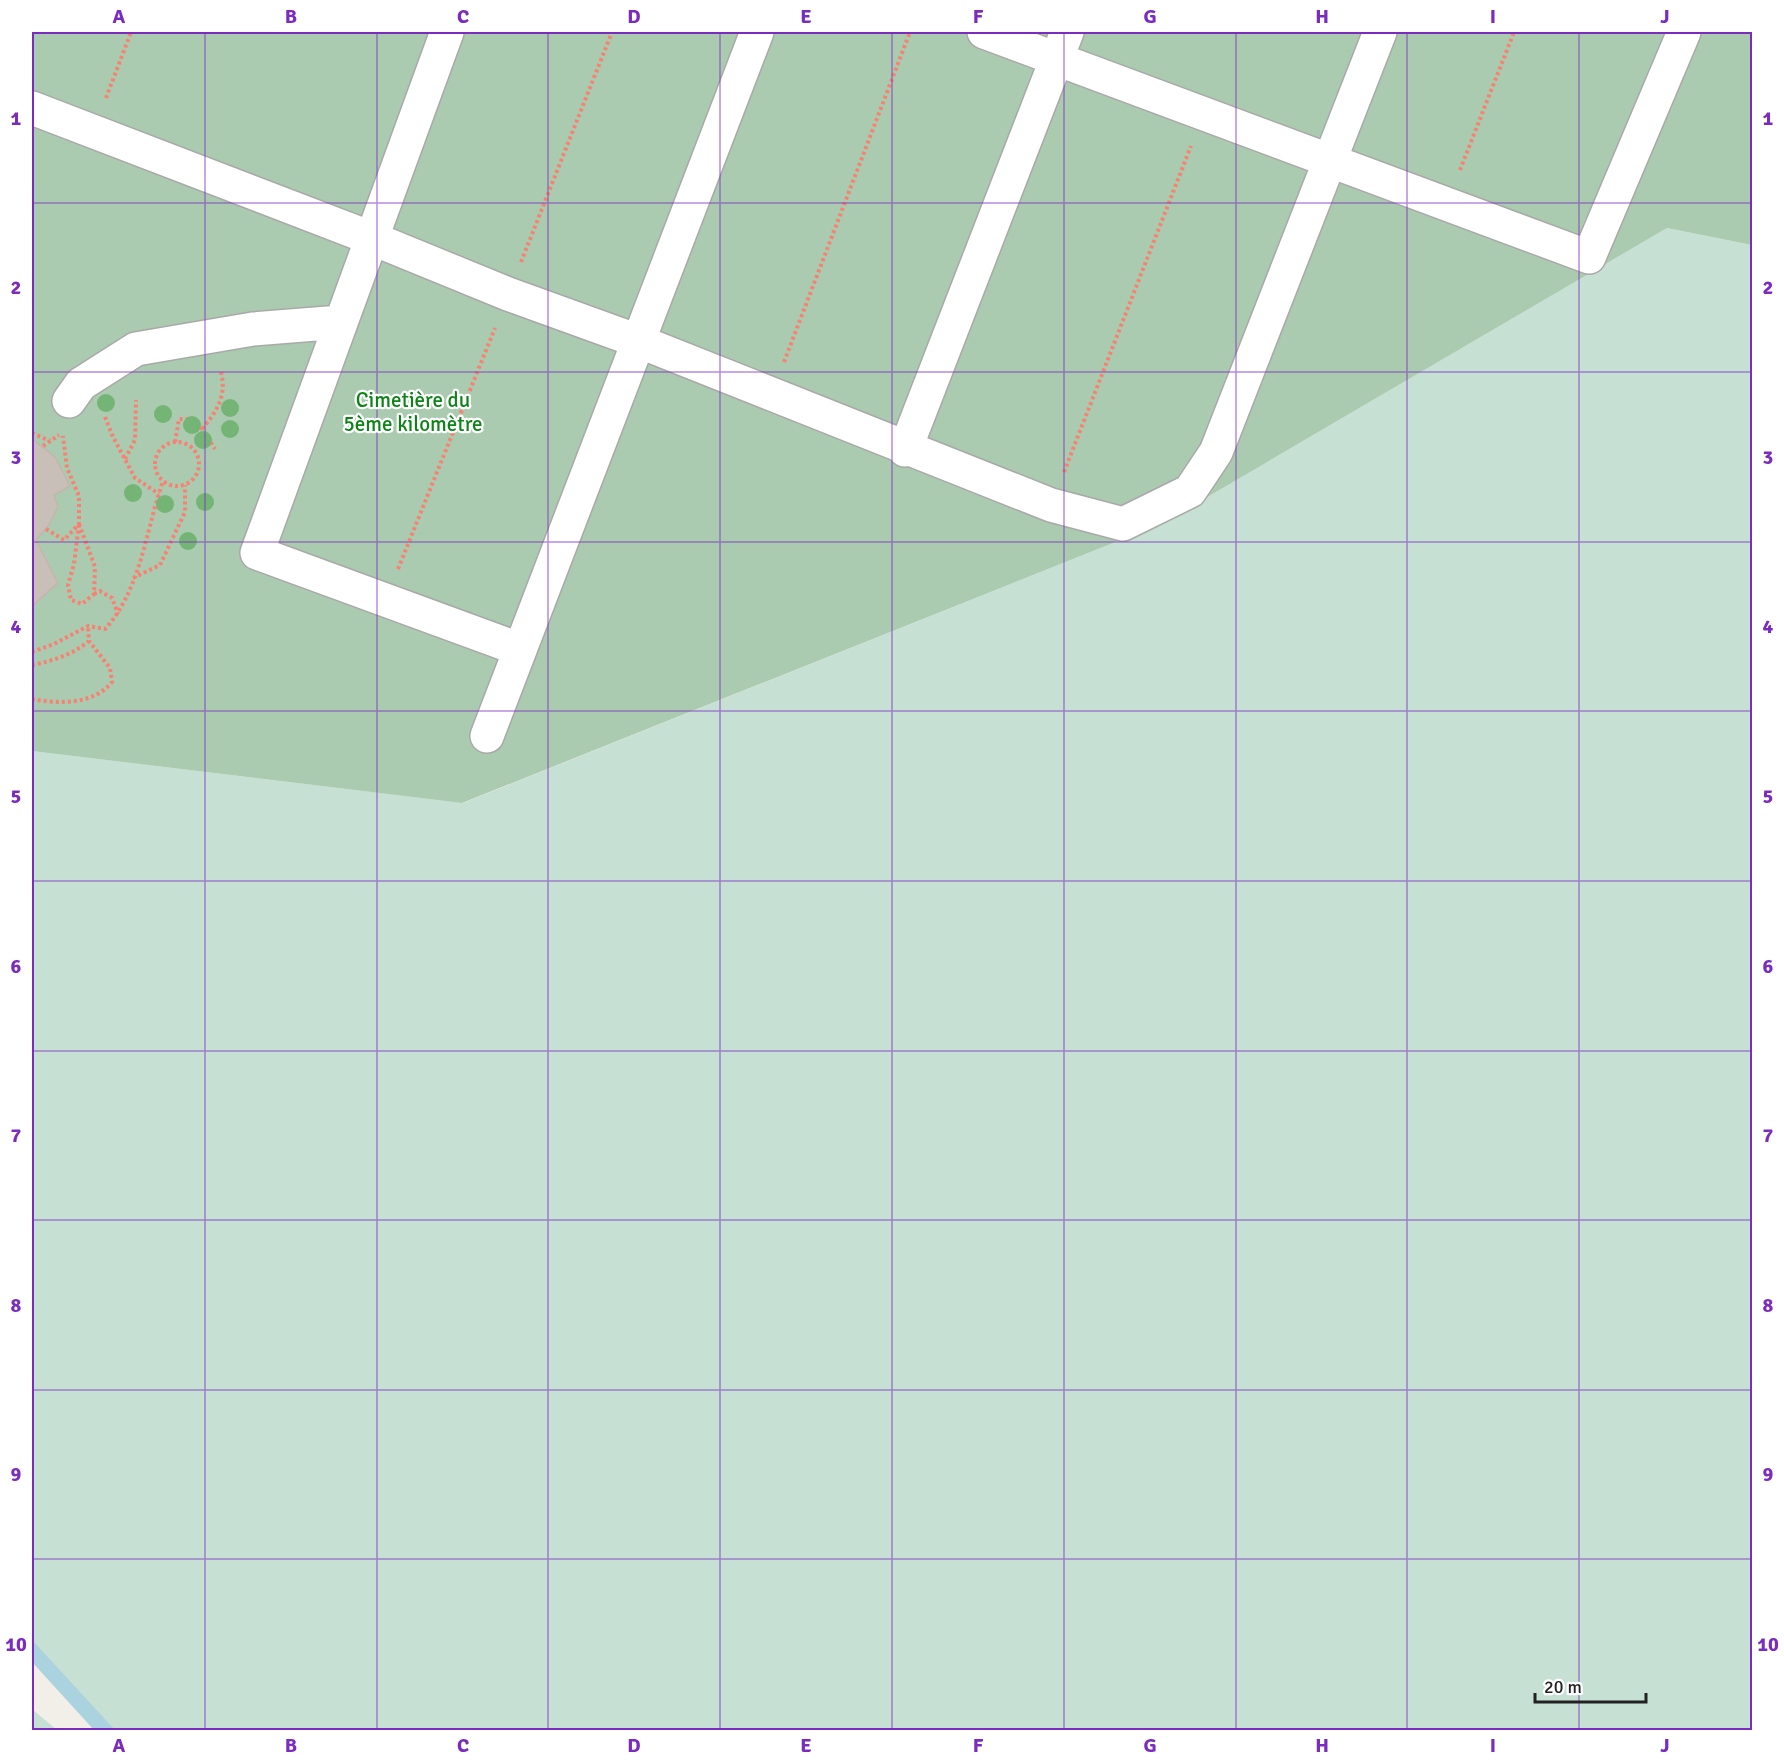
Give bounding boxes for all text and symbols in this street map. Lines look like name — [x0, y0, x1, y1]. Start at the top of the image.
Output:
text: A — [113, 4, 126, 29]
text: B — [285, 4, 297, 29]
text: C — [457, 4, 469, 29]
text: D — [627, 4, 641, 29]
text: E — [800, 4, 812, 29]
text: F — [973, 4, 984, 29]
text: G — [1143, 4, 1157, 29]
text: H — [1315, 4, 1329, 29]
text: I — [1490, 4, 1496, 29]
text: J — [1660, 4, 1670, 29]
text: 1 — [11, 106, 22, 131]
text: 1 — [1763, 106, 1774, 131]
text: 2 — [11, 275, 21, 300]
text: 2 — [1763, 275, 1773, 300]
park label: Cimetière du 5ème kilomètre — [343, 387, 483, 437]
text: 3 — [11, 445, 21, 470]
text: 3 — [1763, 445, 1773, 470]
text: 4 — [11, 614, 22, 639]
text: 4 — [1763, 614, 1774, 639]
text: 5 — [11, 784, 21, 809]
text: 5 — [1763, 784, 1773, 809]
text: 6 — [11, 954, 22, 979]
text: 6 — [1763, 954, 1774, 979]
text: 7 — [11, 1123, 22, 1148]
text: 7 — [1763, 1123, 1774, 1148]
text: 8 — [11, 1293, 22, 1318]
text: 8 — [1763, 1293, 1774, 1318]
text: 9 — [11, 1462, 22, 1487]
text: 9 — [1763, 1462, 1774, 1487]
text: 10 — [5, 1632, 27, 1657]
text: 10 — [1757, 1632, 1779, 1657]
scale bar — [1535, 1666, 1646, 1704]
text: 20 m — [1544, 1676, 1582, 1698]
text: A — [113, 1733, 126, 1758]
text: B — [285, 1733, 297, 1758]
text: C — [457, 1733, 469, 1758]
text: D — [627, 1733, 641, 1758]
text: E — [800, 1733, 812, 1758]
text: F — [973, 1733, 984, 1758]
text: G — [1143, 1733, 1157, 1758]
text: H — [1315, 1733, 1329, 1758]
text: I — [1490, 1733, 1496, 1758]
text: J — [1660, 1733, 1670, 1758]

